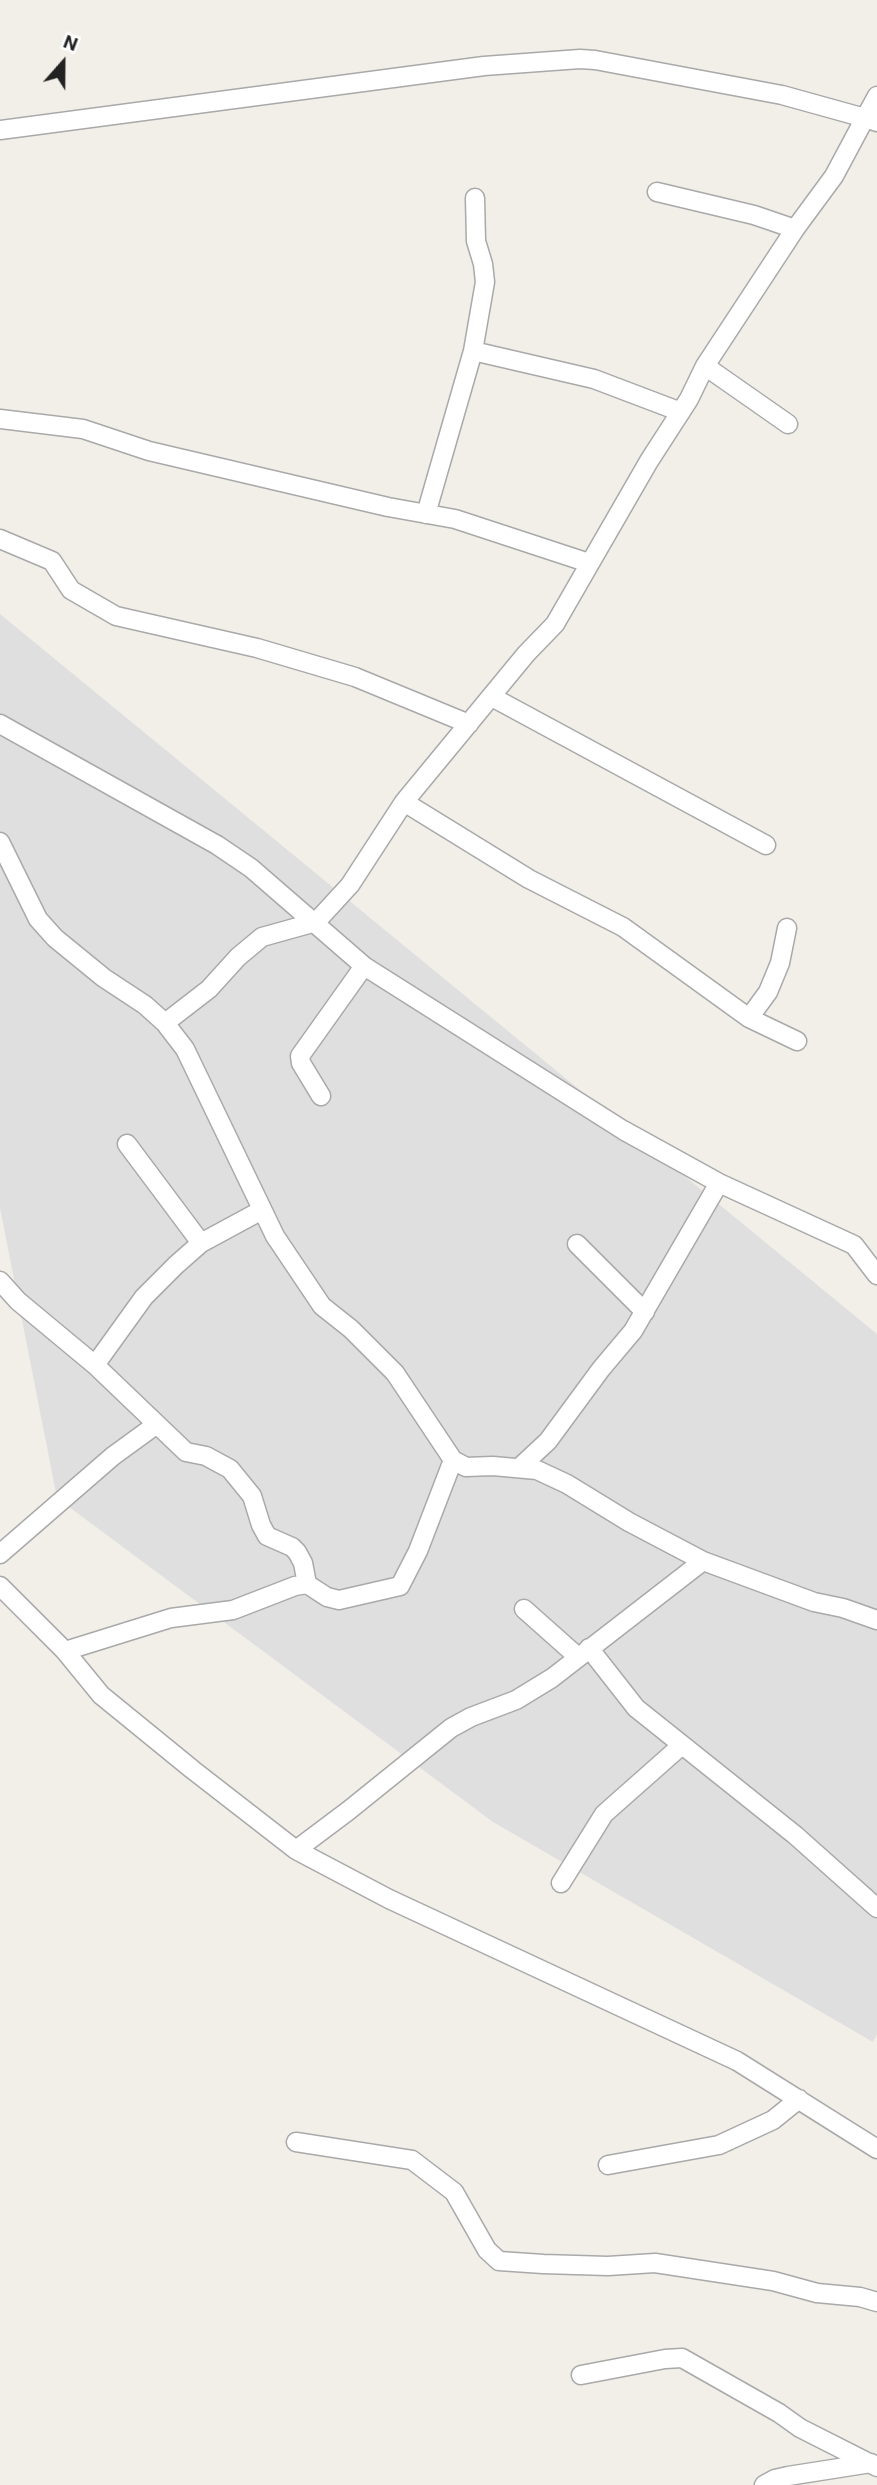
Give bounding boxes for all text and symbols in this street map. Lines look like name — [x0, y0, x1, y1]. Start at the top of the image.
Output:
north arrow — [28, 28, 98, 98]
text: N — [60, 30, 81, 56]

